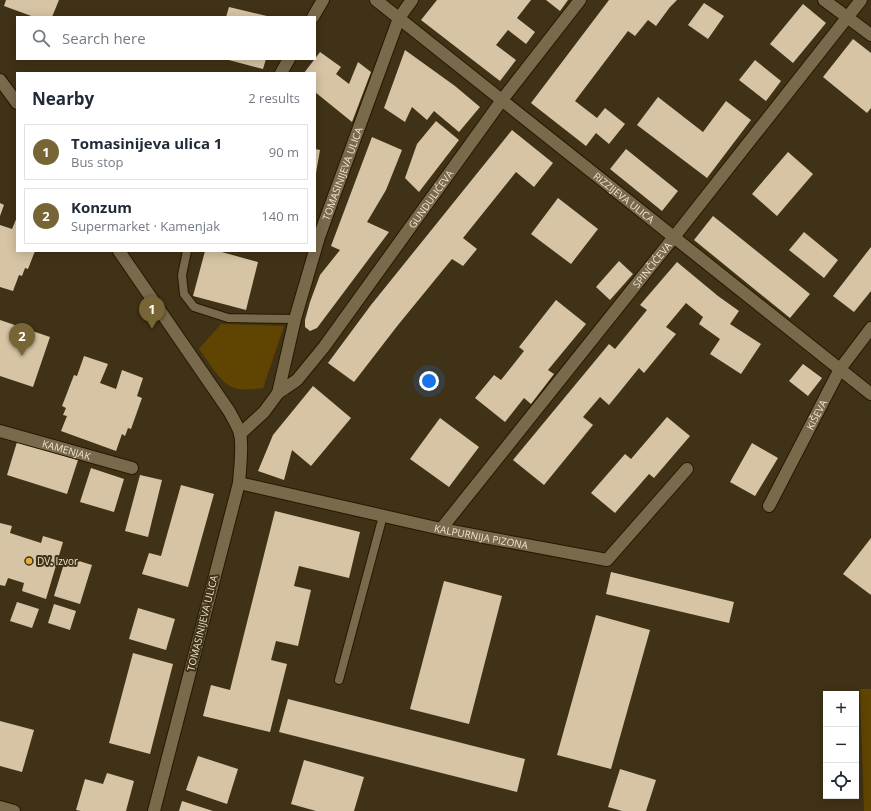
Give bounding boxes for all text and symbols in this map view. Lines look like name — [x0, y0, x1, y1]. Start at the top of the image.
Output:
search box — [16, 16, 316, 60]
icon: search — [30, 27, 52, 49]
text: Search here — [62, 28, 146, 48]
text: Nearby — [32, 87, 94, 110]
text: 2 results — [248, 89, 300, 107]
street label: TOMASINIJEVA ULICA — [319, 124, 366, 222]
text: Tomasinijeva ulica 1 — [71, 133, 222, 153]
text: 1 — [42, 143, 50, 161]
text: 90 m — [269, 143, 299, 161]
text: Bus stop — [71, 153, 124, 171]
street label: GUNDULIĆEVA — [405, 166, 457, 231]
street label: RIZZIJEVA ULICA — [591, 169, 658, 226]
text: Konzum — [71, 197, 132, 217]
text: 2 — [42, 207, 50, 225]
text: 140 m — [261, 207, 299, 225]
text: Supermarket · Kamenjak — [71, 217, 220, 235]
street label: SPINČIĆEVA — [629, 238, 675, 291]
pin: 1 — [139, 296, 165, 329]
pin: 2 — [9, 323, 35, 356]
your location — [419, 371, 439, 391]
street label: KIŠEVA — [803, 396, 830, 432]
street label: KAMENJAK — [41, 436, 93, 463]
street label: KALPURNIJA PIZONA — [433, 521, 530, 552]
place label: DV. Izvor — [37, 554, 78, 568]
marker: DV. Izvor — [24, 556, 34, 566]
street label: TOMASINIJEVA ULICA — [183, 573, 221, 672]
map controls — [823, 691, 859, 799]
button: + — [823, 691, 859, 727]
button: − — [823, 727, 859, 763]
button: locate — [823, 763, 859, 799]

